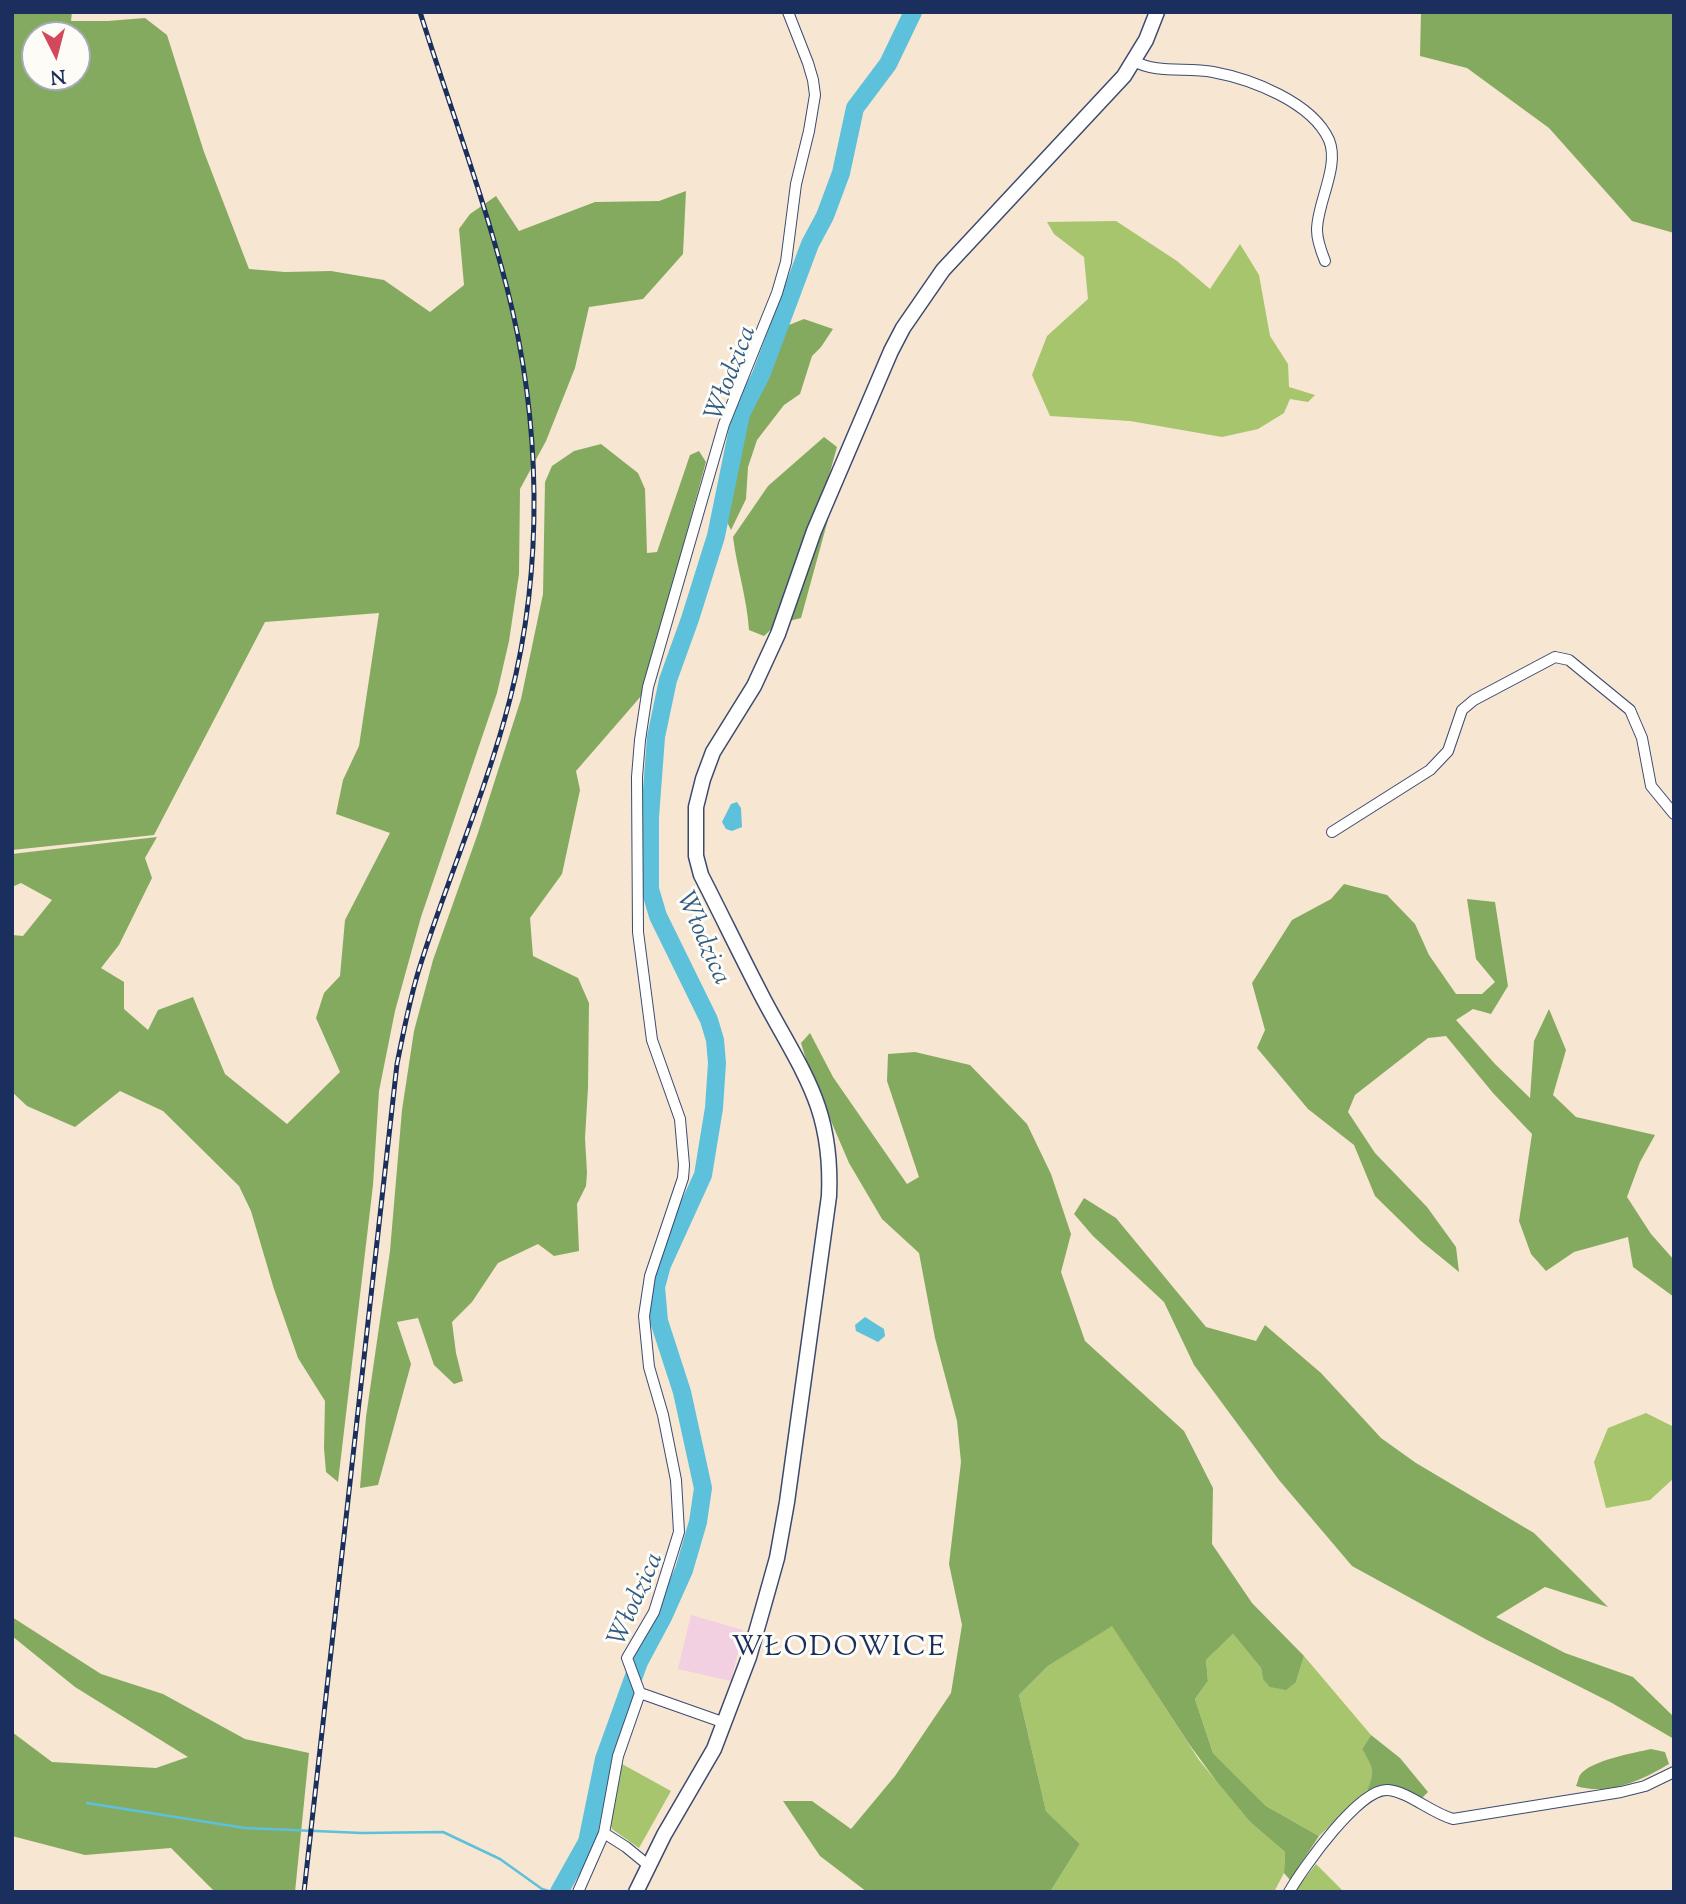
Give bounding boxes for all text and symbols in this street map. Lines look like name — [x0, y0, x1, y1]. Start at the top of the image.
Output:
north arrow — [21, 21, 91, 91]
text: N — [49, 61, 67, 90]
water label: Włodzica — [701, 322, 765, 426]
water label: Włodzica — [667, 888, 735, 990]
water label: Włodzica — [604, 1549, 672, 1651]
district label: WŁODOWICE — [733, 1633, 945, 1667]

